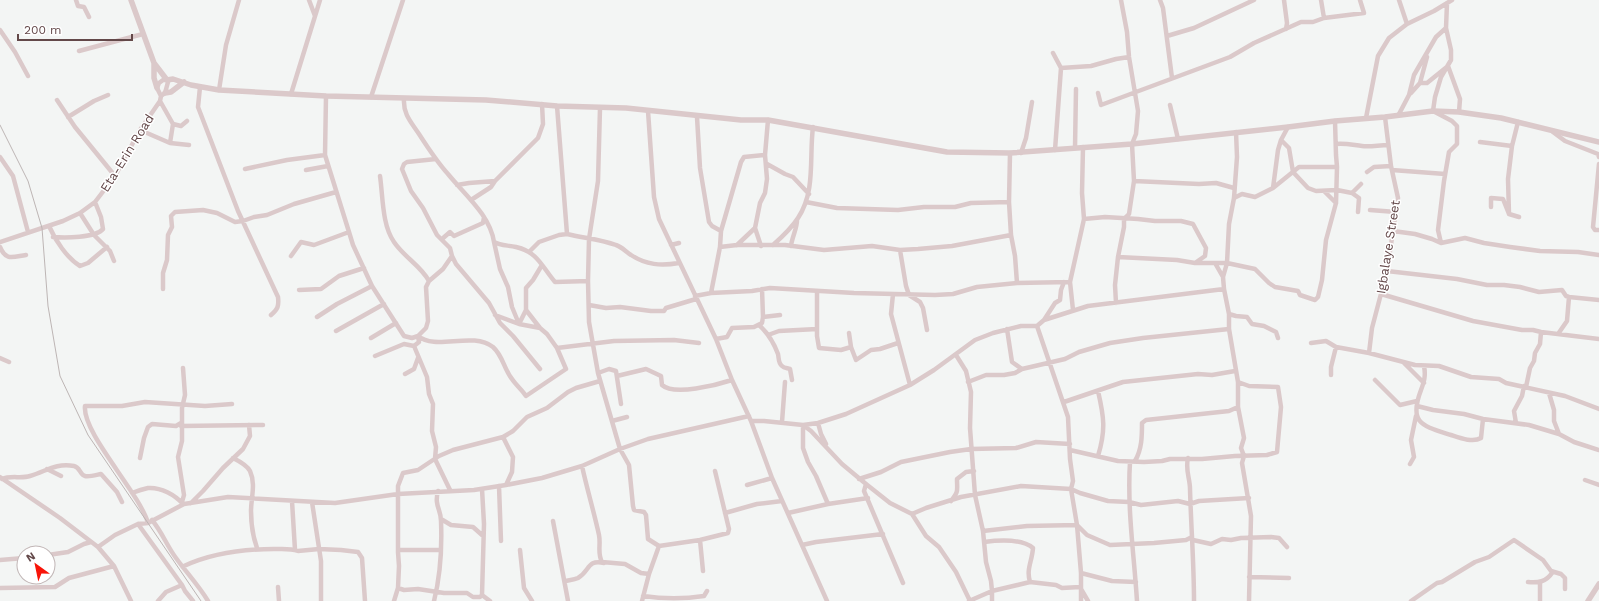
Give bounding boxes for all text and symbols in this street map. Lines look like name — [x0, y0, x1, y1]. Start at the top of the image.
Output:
scale bar — [18, 16, 132, 42]
text: 200 m — [24, 23, 61, 37]
street label: Eta-Erin Road — [97, 111, 157, 195]
street label: Igbalaye Street — [1373, 198, 1403, 295]
north arrow — [16, 545, 56, 585]
text: N — [24, 549, 38, 565]

